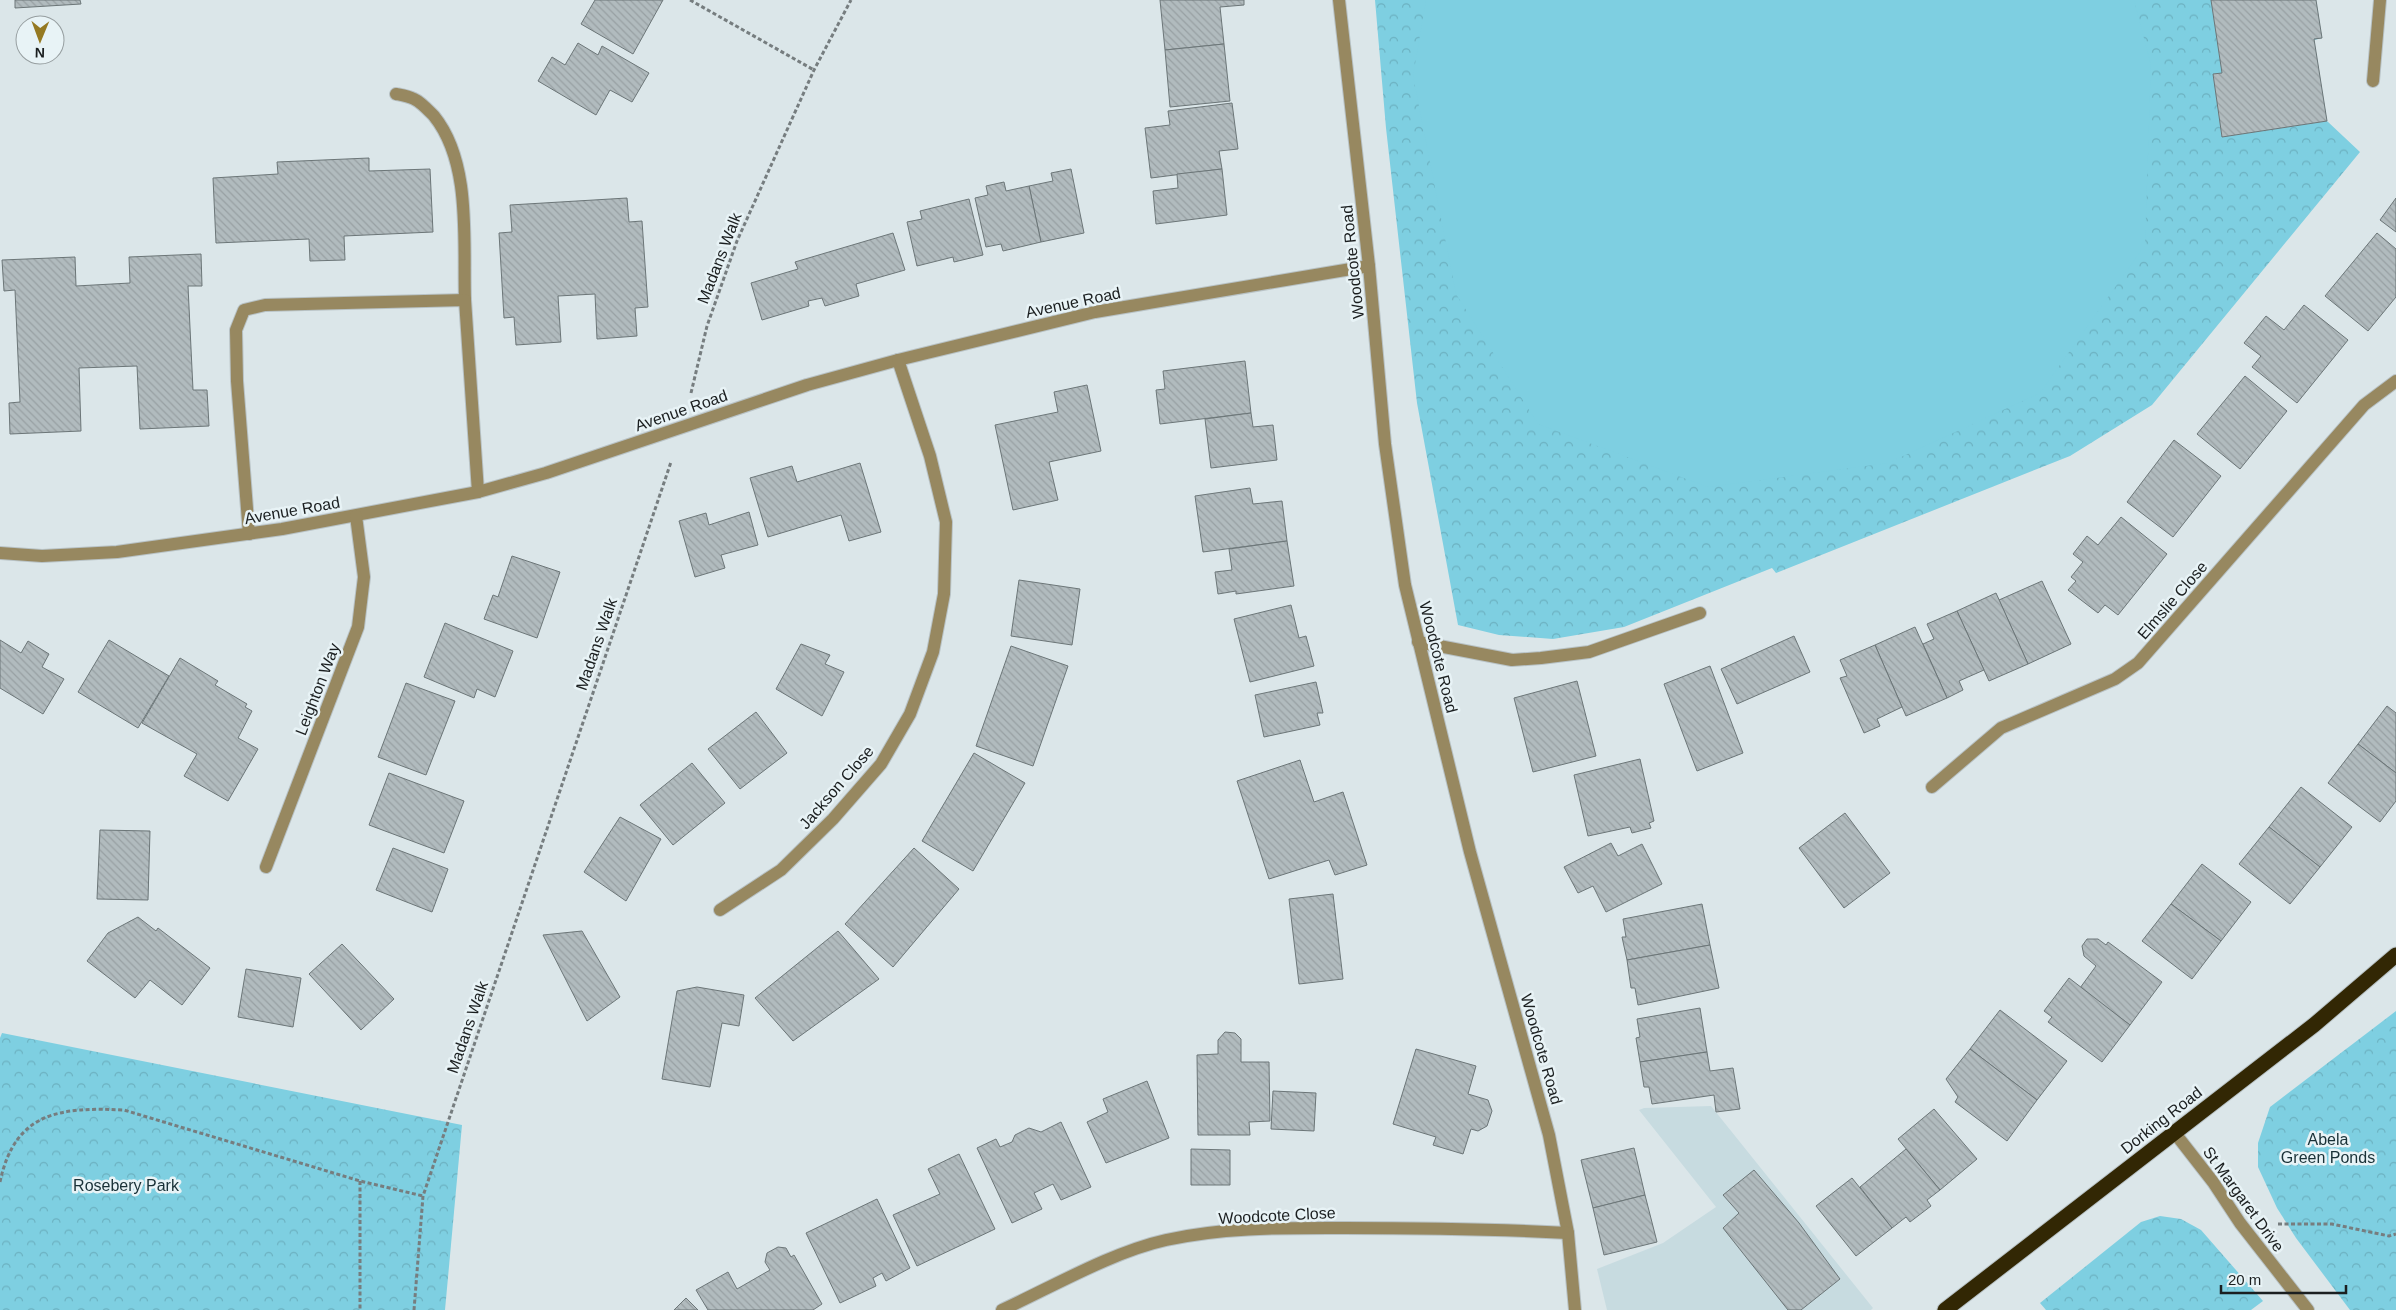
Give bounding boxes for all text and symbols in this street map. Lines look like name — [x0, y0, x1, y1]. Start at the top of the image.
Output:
north arrow — [15, 15, 65, 65]
text: N — [35, 45, 45, 61]
street label: Woodcote Road — [1338, 204, 1367, 320]
street label: Madans Walk — [694, 209, 745, 306]
street label: Avenue Road — [1024, 284, 1122, 321]
street label: Avenue Road — [633, 387, 730, 434]
street label: Avenue Road — [243, 494, 341, 527]
street label: Elmslie Close — [2134, 558, 2211, 642]
street label: Madans Walk — [573, 595, 621, 692]
street label: Woodcote Road — [1416, 600, 1461, 715]
street label: Leighton Way — [292, 641, 343, 738]
street label: Jackson Close — [796, 742, 877, 832]
street label: Madans Walk — [444, 978, 492, 1075]
street label: Woodcote Road — [1518, 992, 1565, 1106]
street label: Dorking Road — [2118, 1084, 2205, 1157]
park label: Abela Green Ponds — [2281, 1131, 2375, 1166]
street label: St Margaret Drive — [2200, 1144, 2287, 1255]
park label: Rosebery Park — [73, 1177, 180, 1194]
street label: Woodcote Close — [1218, 1204, 1336, 1227]
scale bar — [2221, 1262, 2346, 1294]
text: 20 m — [2228, 1271, 2261, 1288]

